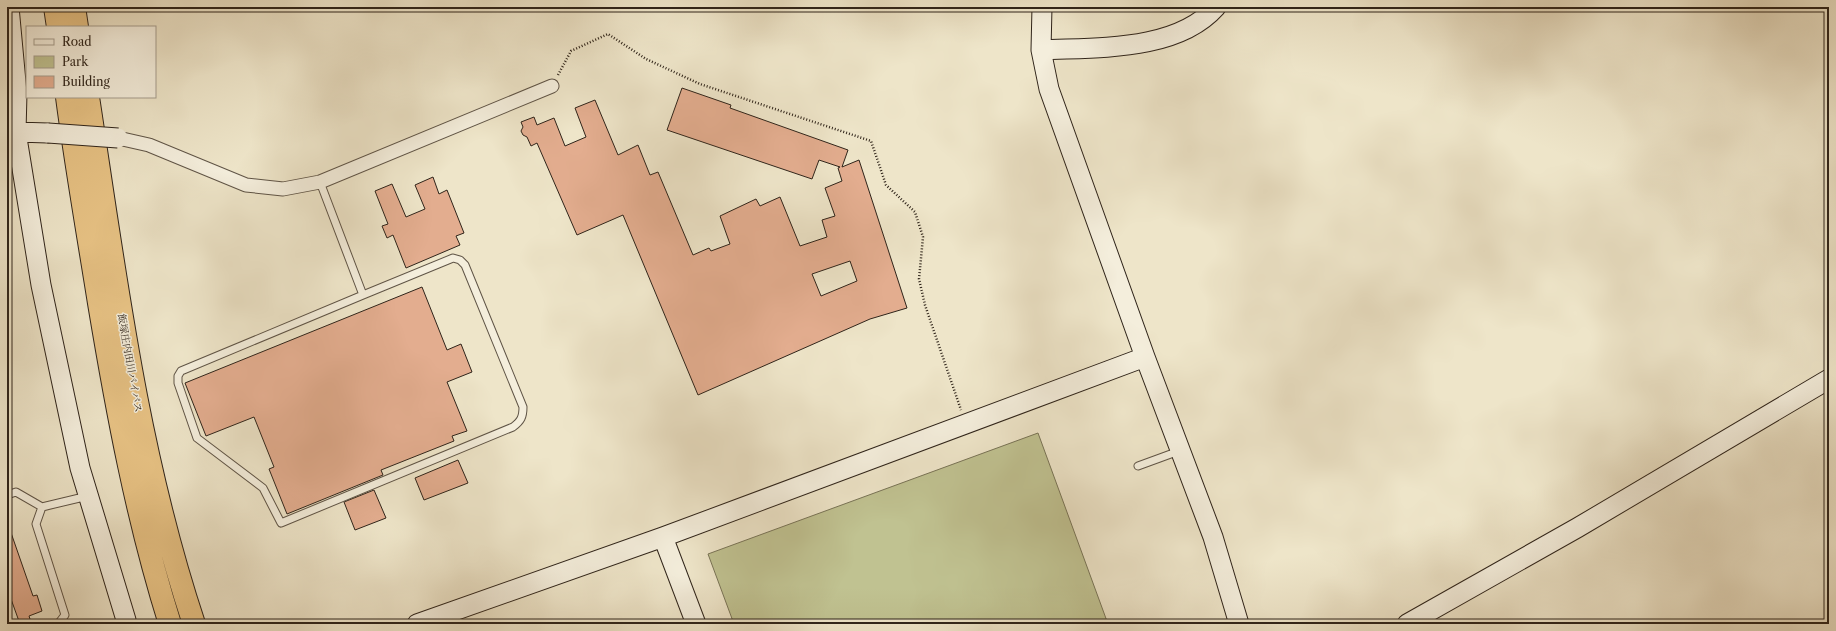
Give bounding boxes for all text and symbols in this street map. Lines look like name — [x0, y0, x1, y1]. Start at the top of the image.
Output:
legend — [26, 26, 156, 98]
text: Road — [62, 34, 92, 49]
text: Park — [62, 54, 89, 69]
text: Building — [62, 74, 110, 89]
street label: 飯塚庄内田川バイパス — [115, 313, 145, 413]

